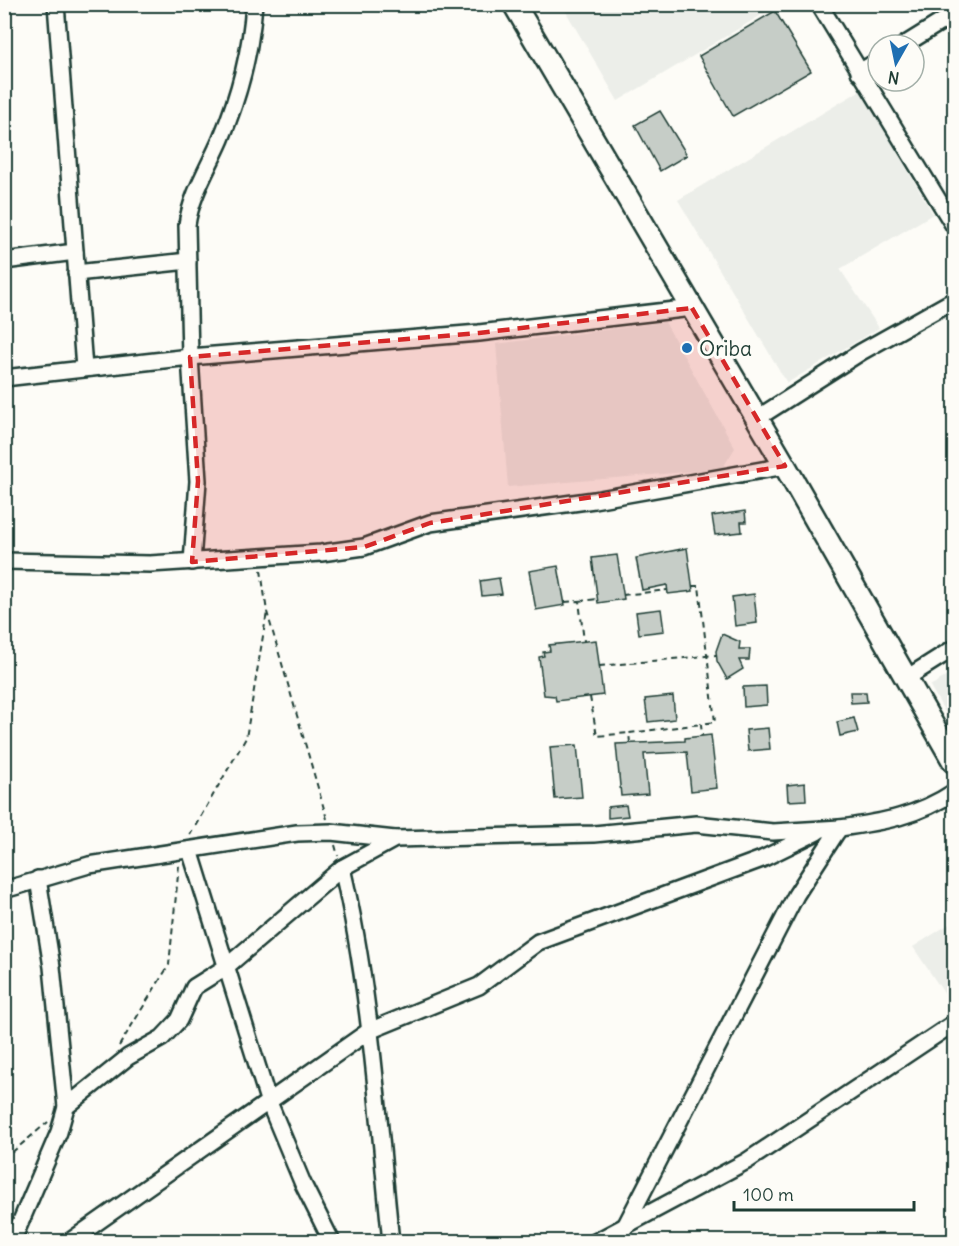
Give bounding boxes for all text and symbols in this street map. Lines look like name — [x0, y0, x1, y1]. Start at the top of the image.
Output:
north arrow — [866, 33, 926, 93]
text: N — [887, 67, 901, 89]
place label: Oriba — [699, 335, 752, 362]
marker: Oriba — [680, 341, 694, 355]
scale bar — [734, 1174, 914, 1212]
text: 100 m — [743, 1183, 794, 1206]

